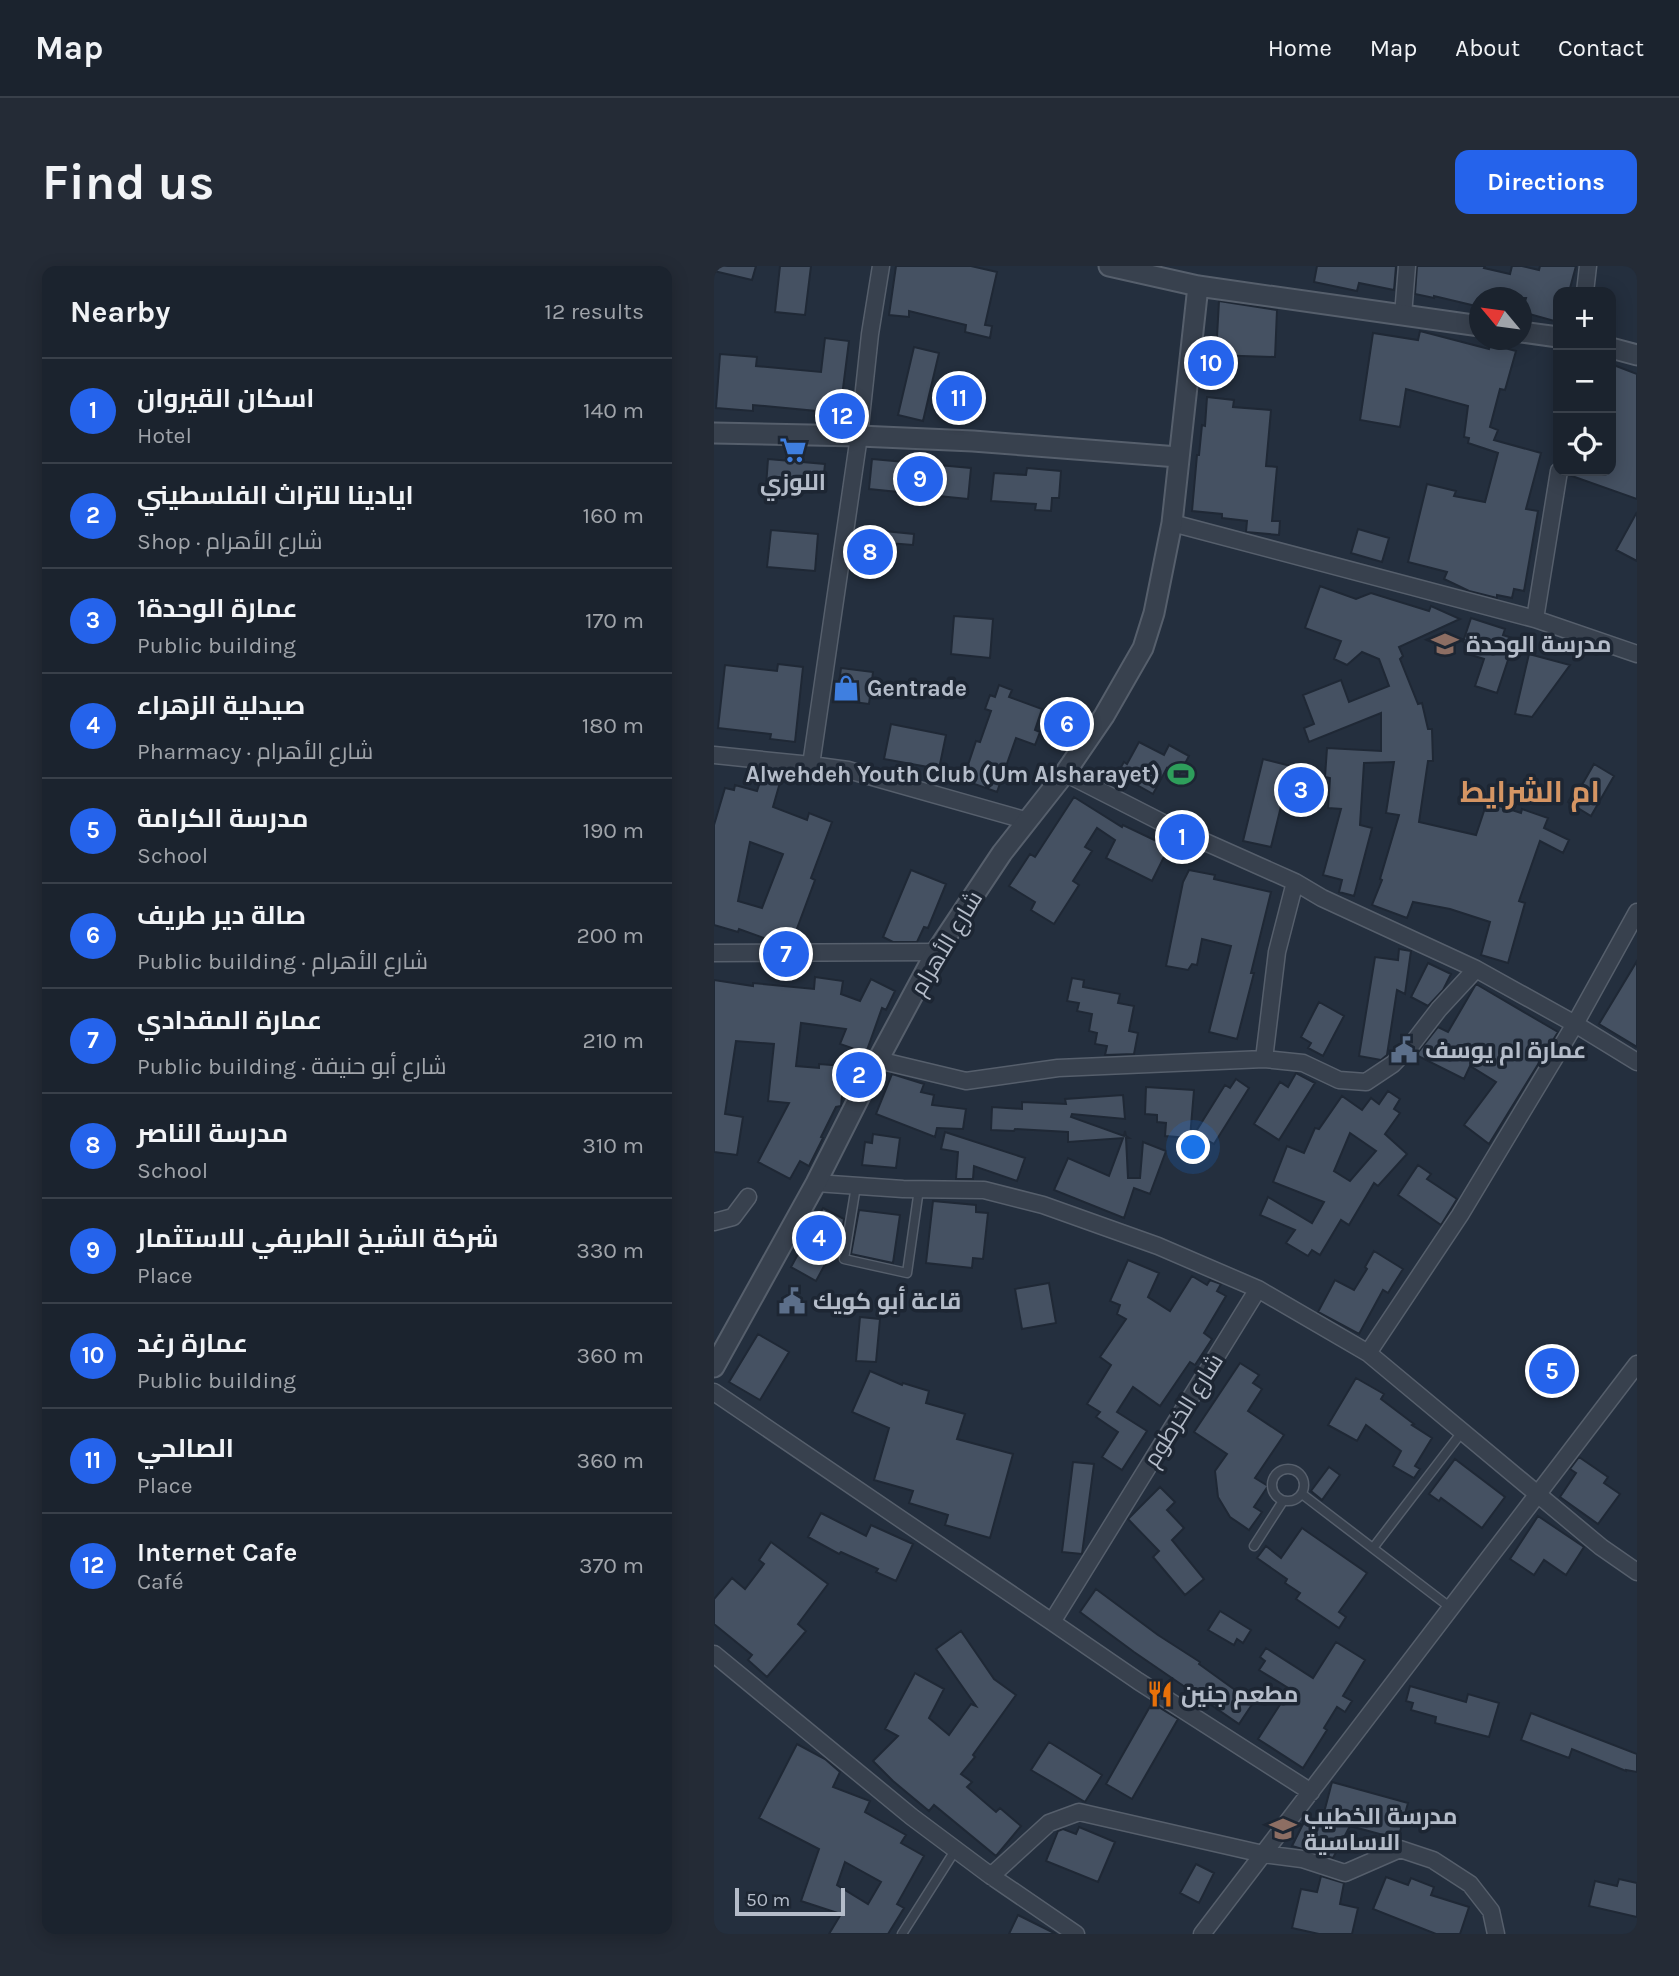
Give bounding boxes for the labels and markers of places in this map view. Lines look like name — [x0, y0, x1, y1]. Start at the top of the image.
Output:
pin: 10 — [1188, 337, 1234, 389]
pin: 11 — [936, 372, 982, 424]
pin: 12 — [819, 390, 865, 442]
supermarket icon: اللوزي — [778, 435, 808, 465]
pin: 9 — [897, 453, 943, 505]
place label: اللوزي — [760, 469, 826, 501]
pin: 8 — [847, 526, 893, 578]
school or university icon: مدرسة الوحدة — [1430, 629, 1460, 659]
place label: مدرسة الوحدة — [1466, 631, 1611, 658]
shop icon: Gentrade — [831, 673, 861, 703]
place label: Gentrade — [867, 675, 967, 702]
pin: 6 — [1044, 698, 1090, 750]
sports icon: Alwehdeh Youth Club (Um Alsharayet) — [1166, 759, 1196, 789]
place label: Alwehdeh Youth Club (Um Alsharayet) — [745, 761, 1160, 788]
pin: 3 — [1278, 764, 1324, 816]
pin: 1 — [1159, 811, 1205, 863]
pin: 7 — [763, 928, 809, 980]
public building icon: عمارة ام يوسف — [1389, 1035, 1419, 1065]
place label: عمارة ام يوسف — [1425, 1037, 1586, 1066]
pin: 2 — [836, 1049, 882, 1101]
pin: 4 — [796, 1212, 842, 1264]
public building icon: قاعة أبو كويك — [777, 1286, 807, 1316]
place label: قاعة أبو كويك — [813, 1286, 961, 1315]
pin: 5 — [1529, 1345, 1575, 1397]
restaurant icon: مطعم جنين — [1145, 1679, 1175, 1709]
place label: مطعم جنين — [1181, 1681, 1298, 1710]
place label: مدرسة الخطيب الاساسية — [1304, 1803, 1457, 1856]
school or university icon: مدرسة الخطيب الاساسية — [1268, 1814, 1298, 1844]

